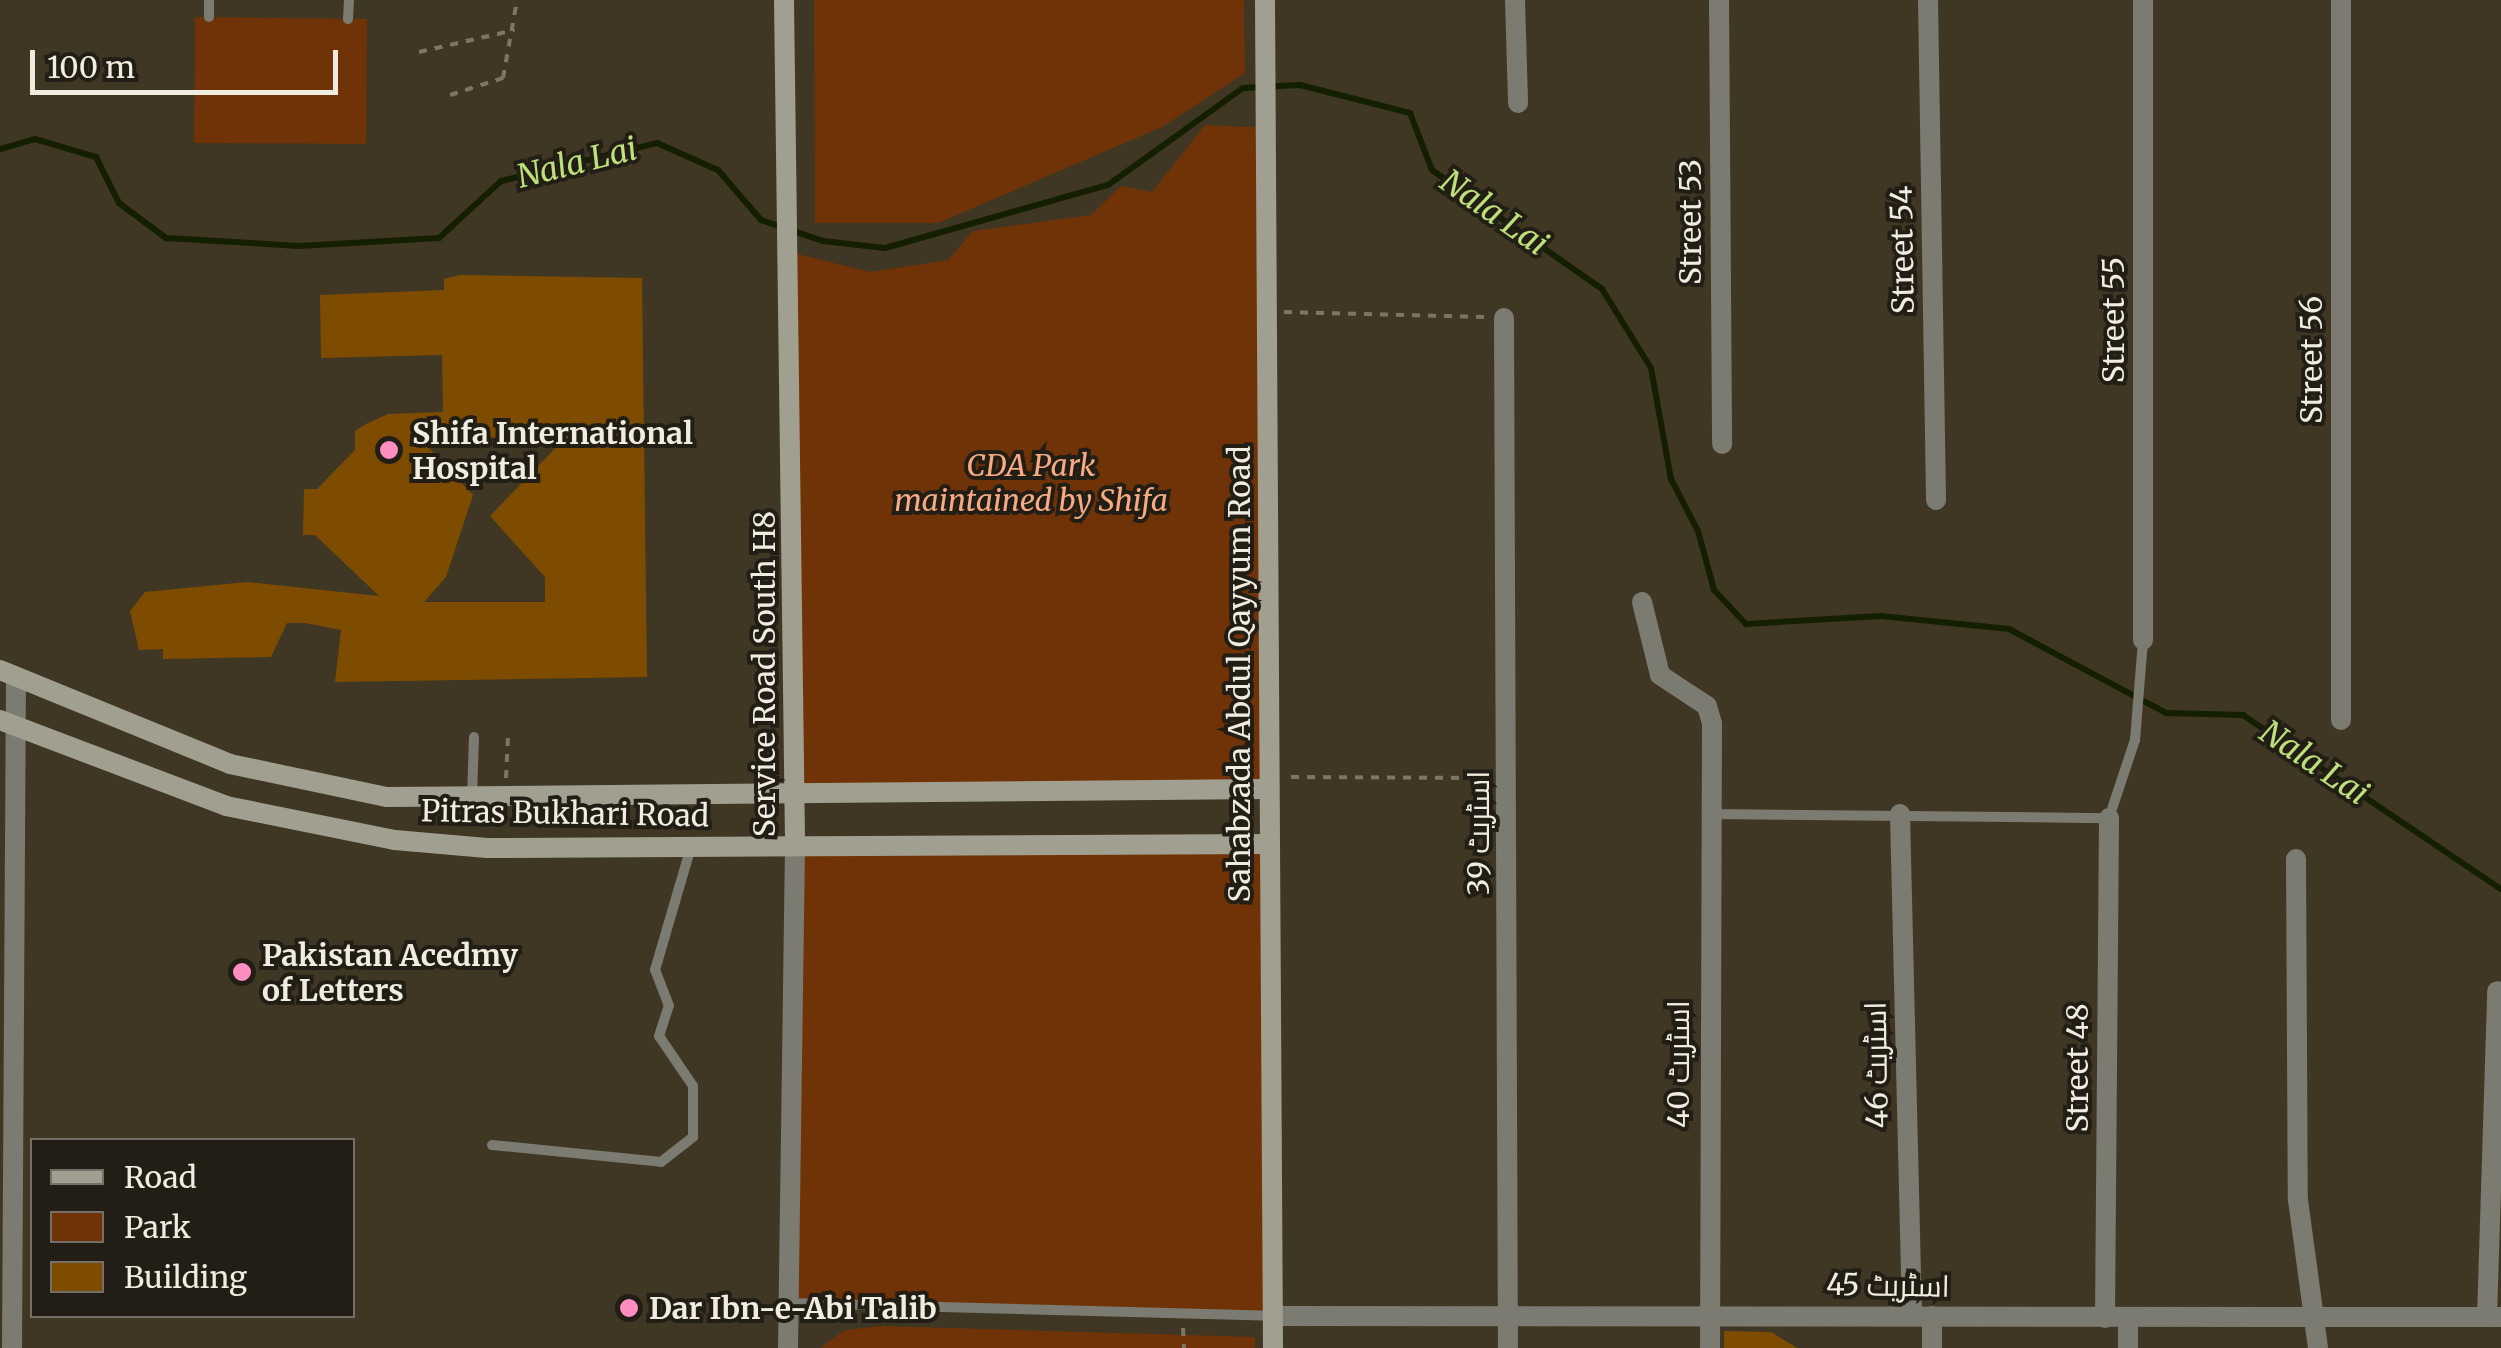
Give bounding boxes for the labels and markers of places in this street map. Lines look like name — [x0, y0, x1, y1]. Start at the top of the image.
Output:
place label: Shifa International Hospital — [412, 415, 693, 486]
marker: Shifa International Hospital — [376, 437, 402, 463]
place label: Pakistan Acedmy of Letters — [262, 937, 518, 1008]
marker: Pakistan Acedmy of Letters — [231, 961, 253, 983]
place label: Dar Ibn-e-Abi Talib — [649, 1290, 937, 1326]
marker: Dar Ibn-e-Abi Talib — [618, 1297, 640, 1319]

